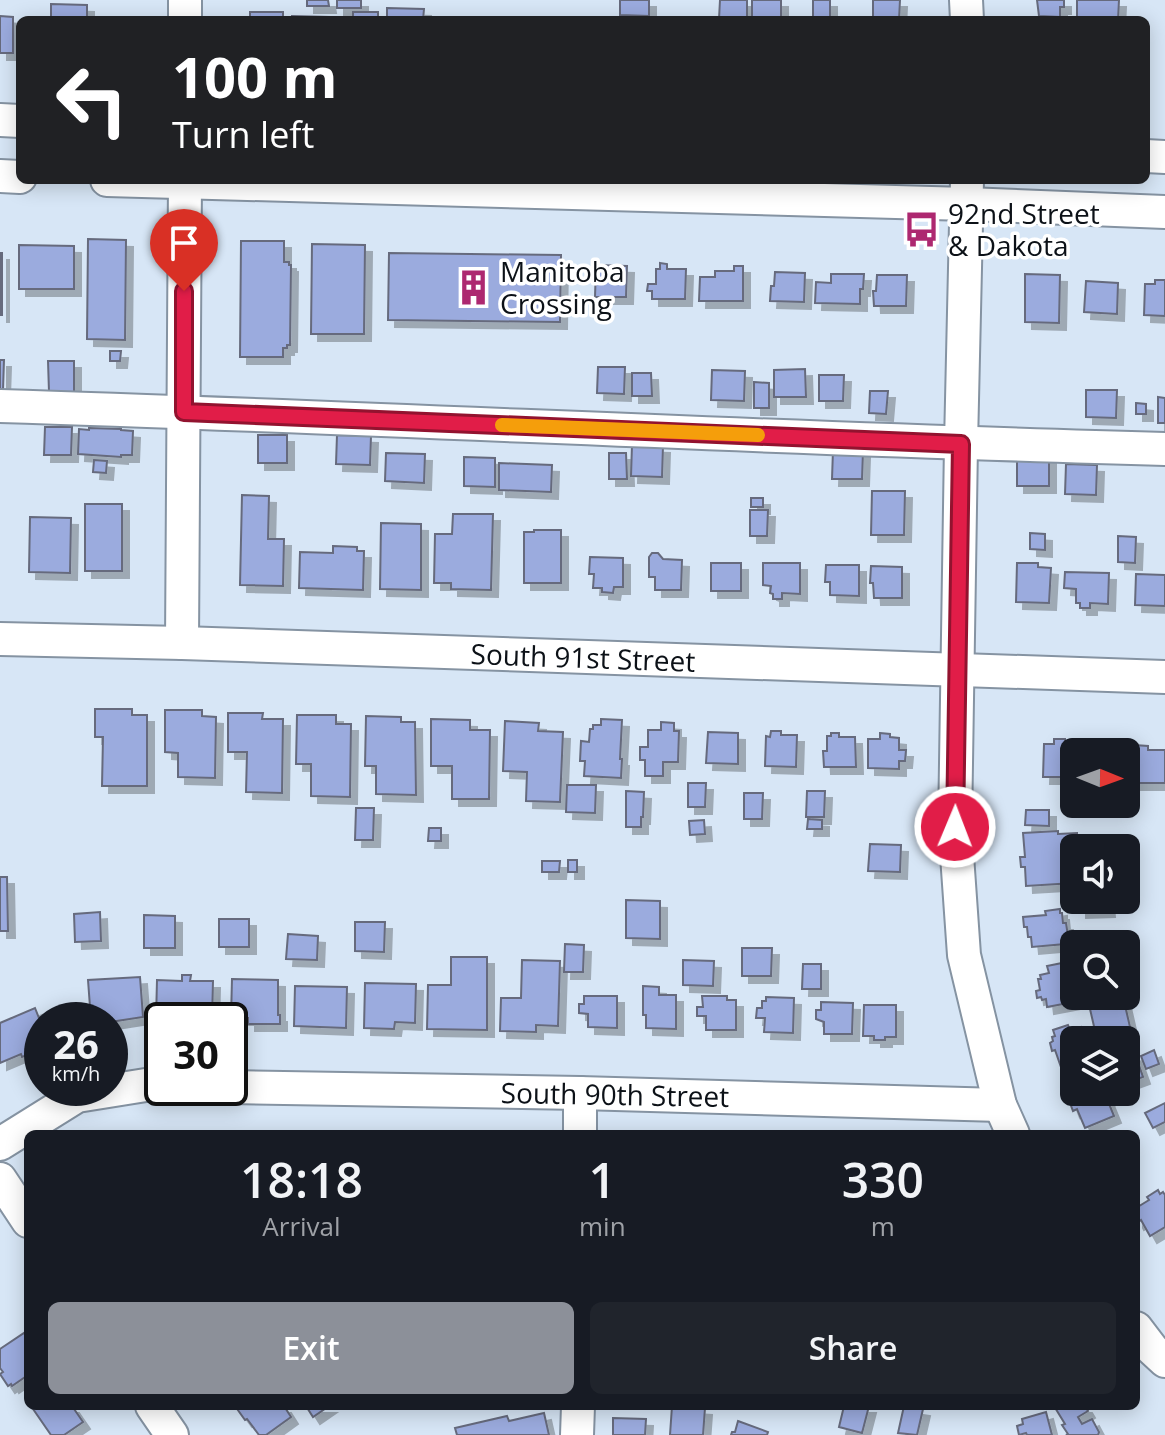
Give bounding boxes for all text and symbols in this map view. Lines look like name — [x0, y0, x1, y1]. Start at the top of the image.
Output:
text: 100 m — [172, 38, 338, 114]
icon: left — [40, 48, 144, 152]
text: Turn left — [172, 110, 314, 159]
place label: 92nd Street & Dakota — [948, 194, 1100, 264]
pin — [150, 209, 218, 291]
bus stop icon: 92nd Street & Dakota — [903, 210, 941, 248]
icon: arrive — [162, 221, 206, 265]
place label: Manitoba Crossing — [500, 252, 625, 322]
building icon: Manitoba Crossing — [455, 268, 493, 306]
street label: South 91st Street — [470, 634, 696, 680]
north arrow — [1060, 738, 1140, 818]
map controls — [1060, 738, 1140, 1106]
position arrow — [913, 785, 997, 869]
button: sound — [1060, 834, 1140, 914]
button: search — [1060, 930, 1140, 1010]
speed limit sign: 30 — [144, 1002, 248, 1106]
text: 26 — [53, 1016, 99, 1071]
button: layers — [1060, 1026, 1140, 1106]
text: km/h — [52, 1060, 100, 1087]
street label: South 90th Street — [500, 1073, 730, 1115]
text: 18:18 — [240, 1147, 363, 1212]
text: 1 — [589, 1147, 616, 1212]
text: 330 — [842, 1147, 924, 1212]
text: Arrival — [262, 1208, 341, 1244]
text: min — [579, 1208, 626, 1244]
text: m — [871, 1208, 895, 1244]
button: Exit — [48, 1302, 574, 1394]
button: Share — [590, 1302, 1116, 1394]

